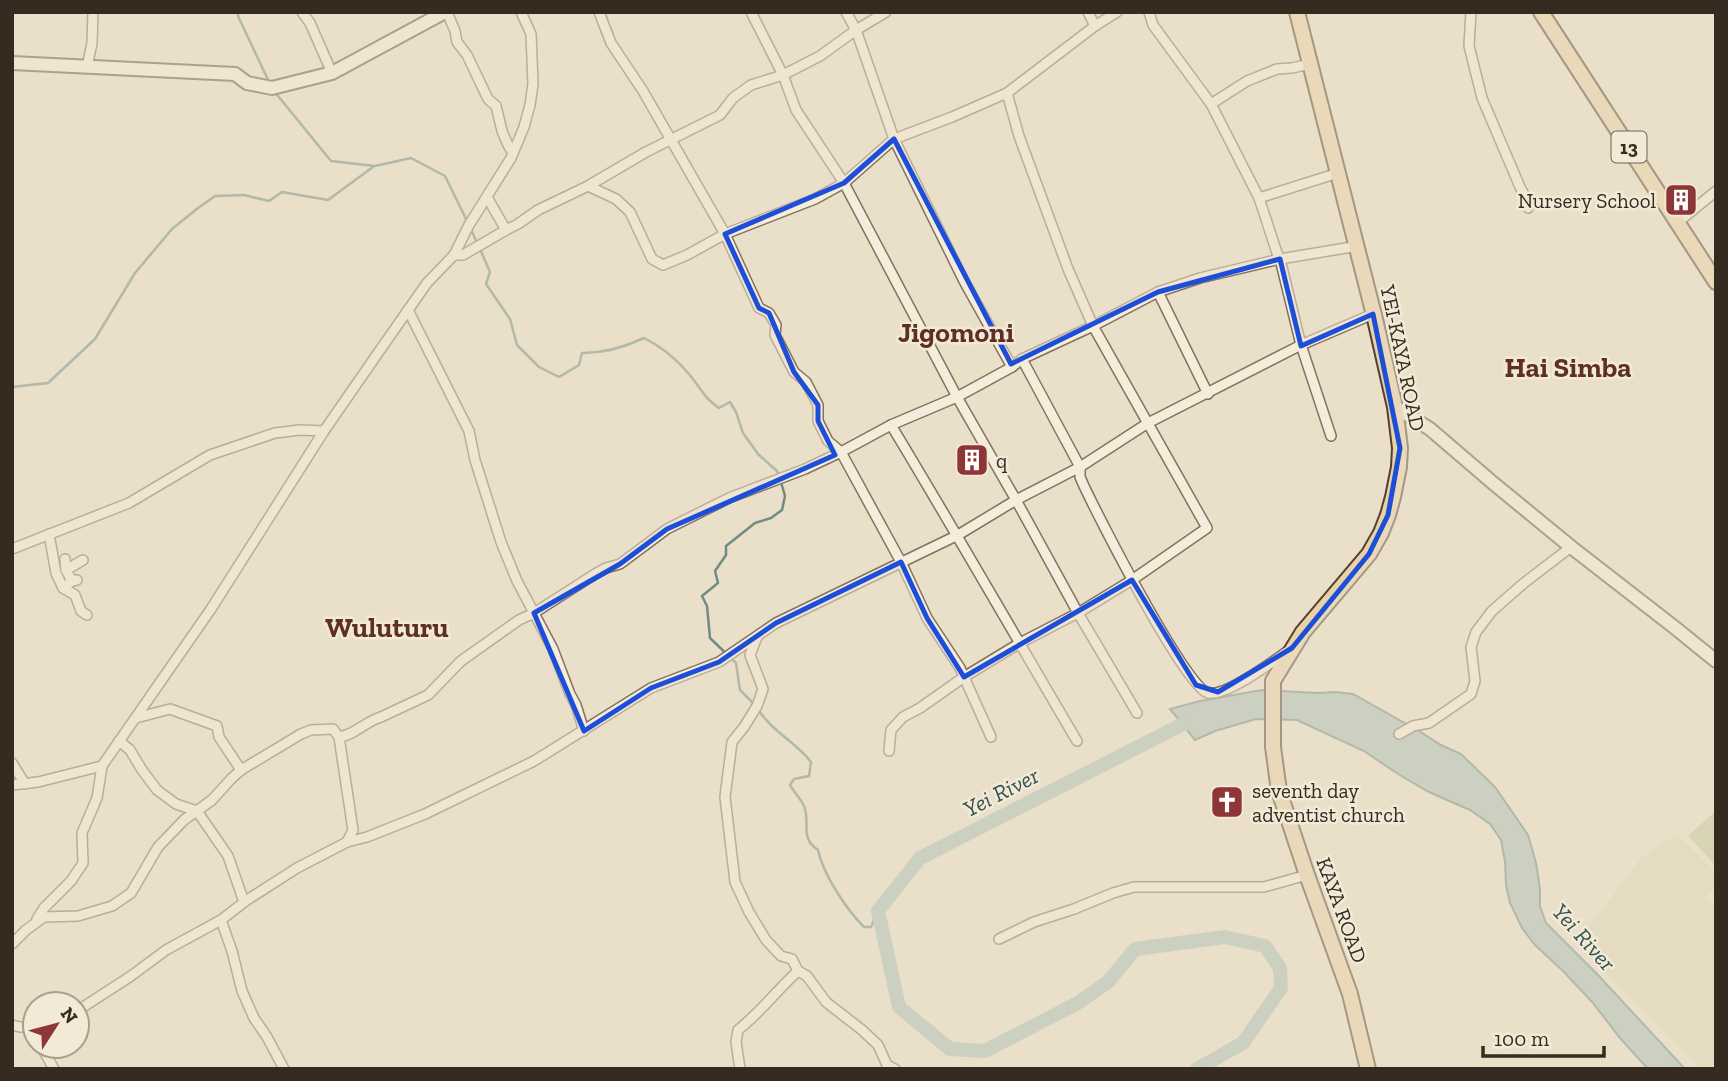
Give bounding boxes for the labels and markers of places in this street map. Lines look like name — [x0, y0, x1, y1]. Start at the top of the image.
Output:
building icon: Nursery School — [1662, 181, 1700, 219]
place label: Nursery School — [1518, 188, 1656, 213]
building icon: q — [953, 441, 991, 479]
place label: q — [996, 448, 1008, 473]
place label: seventh day adventist church — [1252, 778, 1405, 827]
church icon: seventh day adventist church — [1208, 783, 1246, 821]

